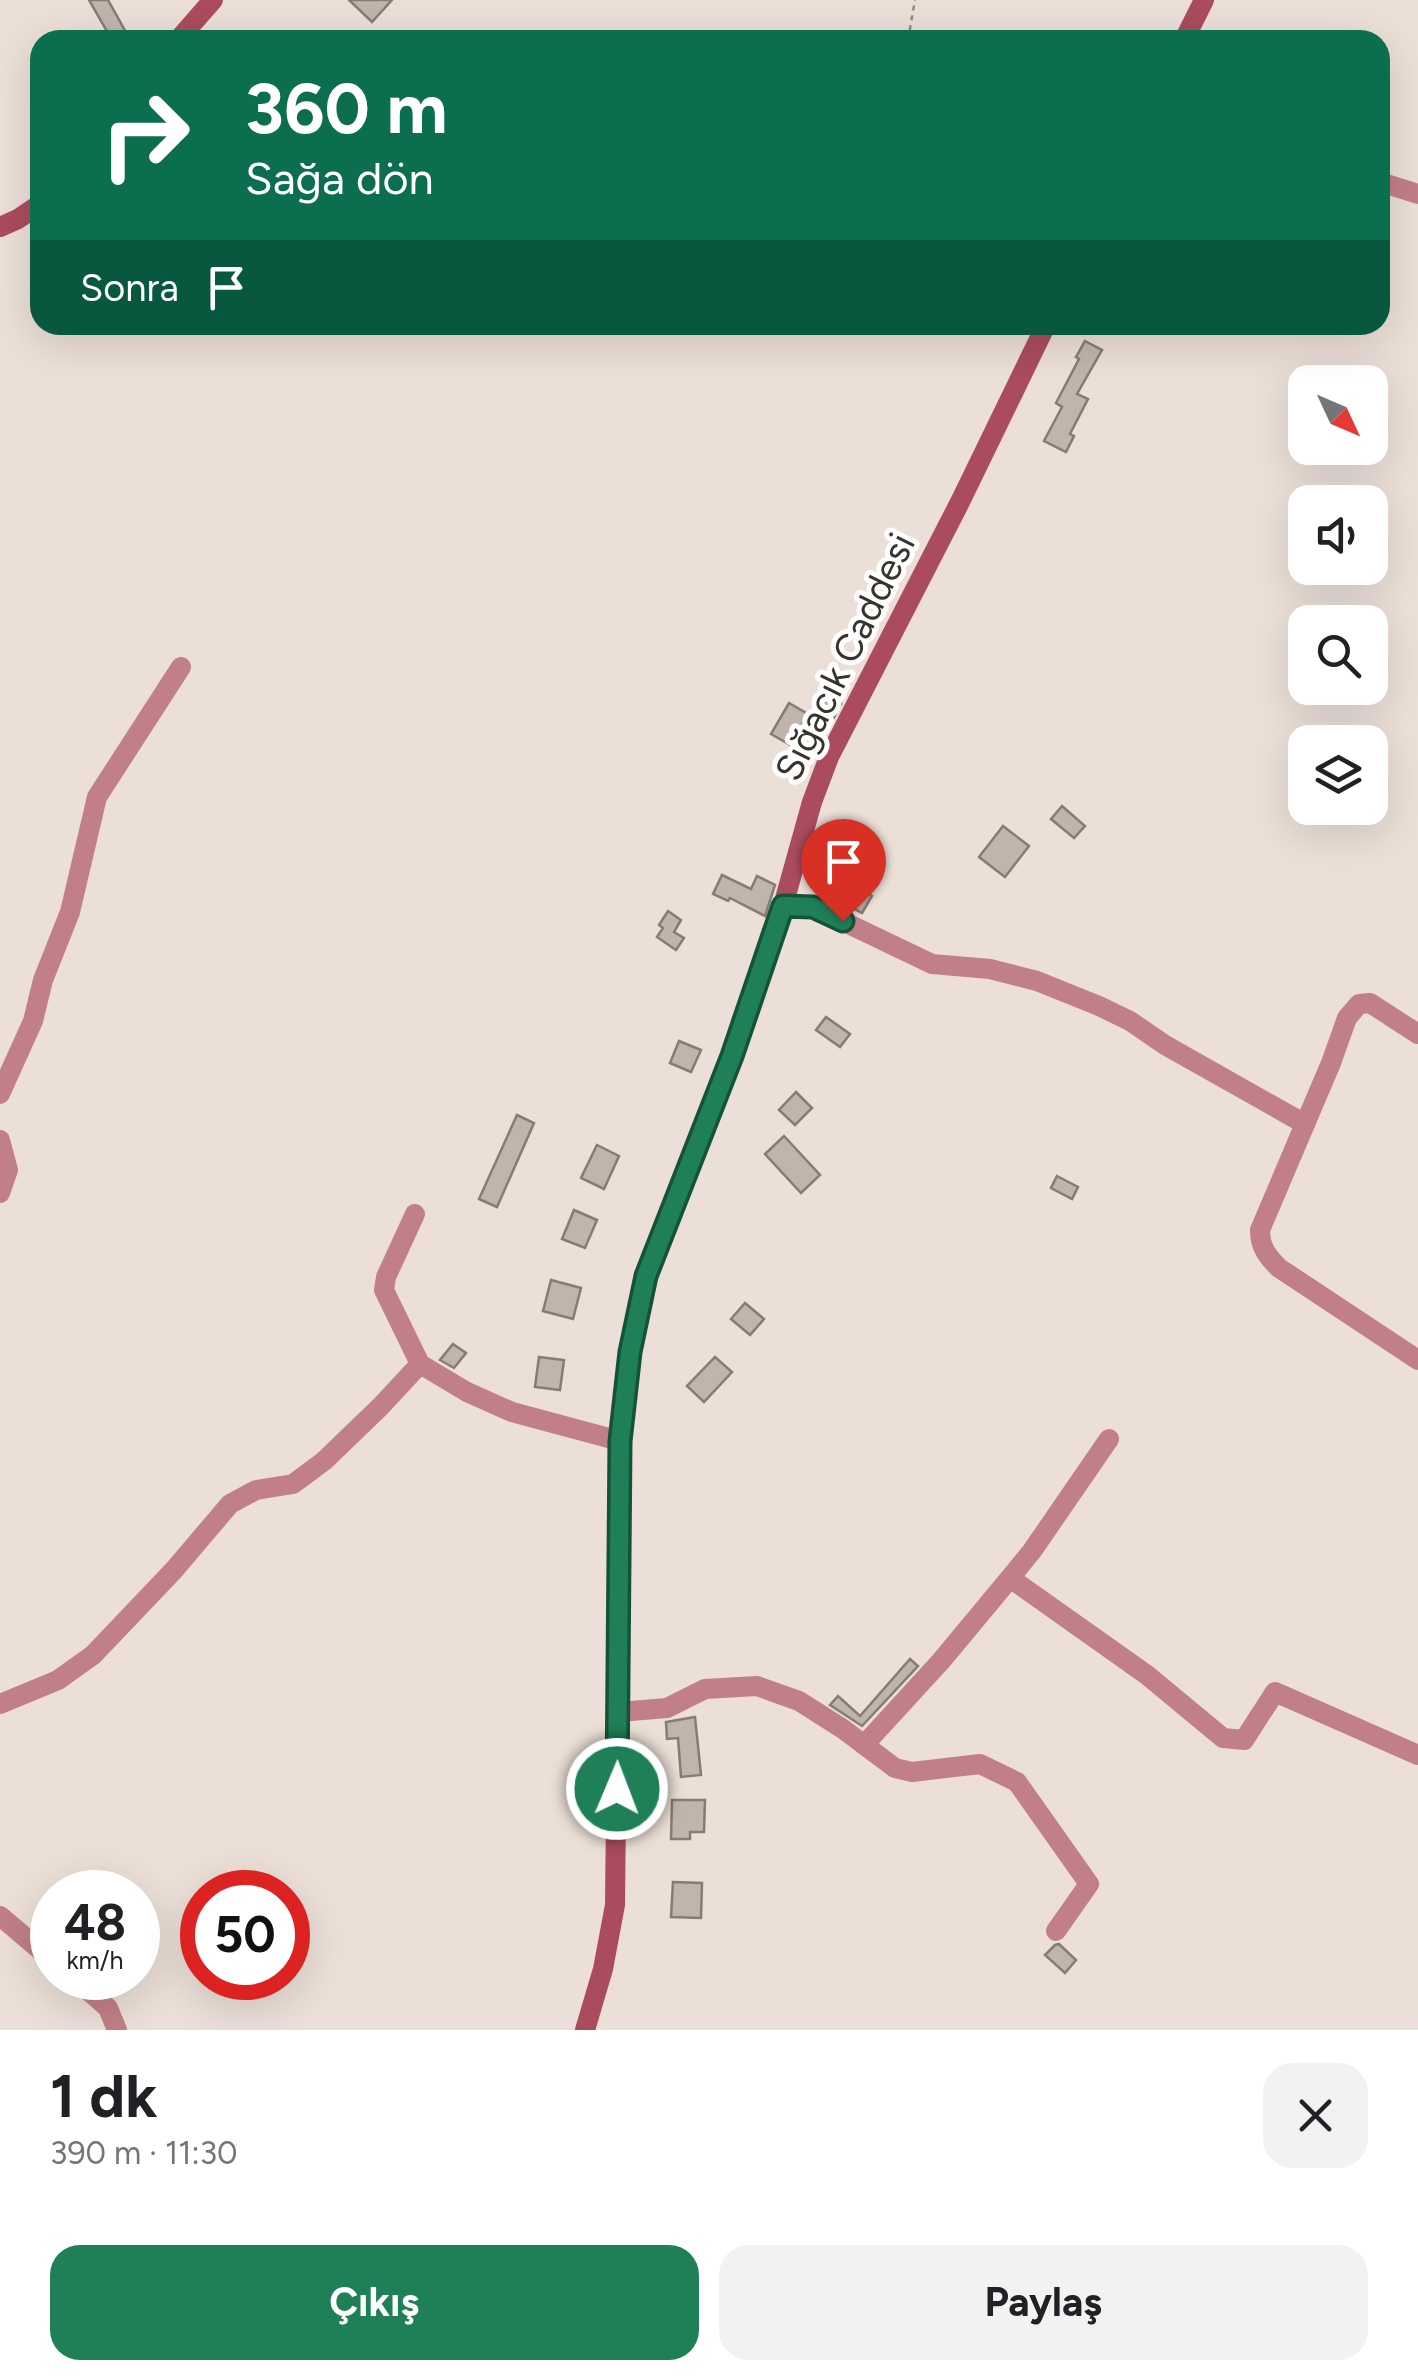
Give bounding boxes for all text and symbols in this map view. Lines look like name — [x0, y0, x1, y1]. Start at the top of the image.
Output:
text: 360 m — [245, 66, 448, 151]
icon: right — [80, 70, 210, 200]
text: Sağa dön — [245, 151, 434, 205]
icon: arrive — [199, 260, 254, 315]
text: Sonra — [80, 265, 179, 311]
north arrow — [1288, 365, 1388, 465]
map controls — [1288, 365, 1388, 825]
button: sound — [1288, 485, 1388, 585]
street label: Sığacık Caddesi — [765, 526, 925, 788]
button: search — [1288, 605, 1388, 705]
button: layers — [1288, 725, 1388, 825]
pin — [801, 819, 886, 922]
icon: arrive — [816, 834, 871, 889]
position arrow — [565, 1737, 669, 1841]
speed limit sign: 50 — [180, 1870, 310, 2000]
text: 48 — [64, 1892, 126, 1953]
text: km/h — [66, 1945, 124, 1975]
text: 1 dk — [50, 2060, 158, 2132]
button: close — [1263, 2063, 1368, 2168]
text: 390 m · 11:30 — [50, 2134, 238, 2172]
button: Çıkış — [50, 2245, 699, 2360]
button: Paylaş — [719, 2245, 1368, 2360]

